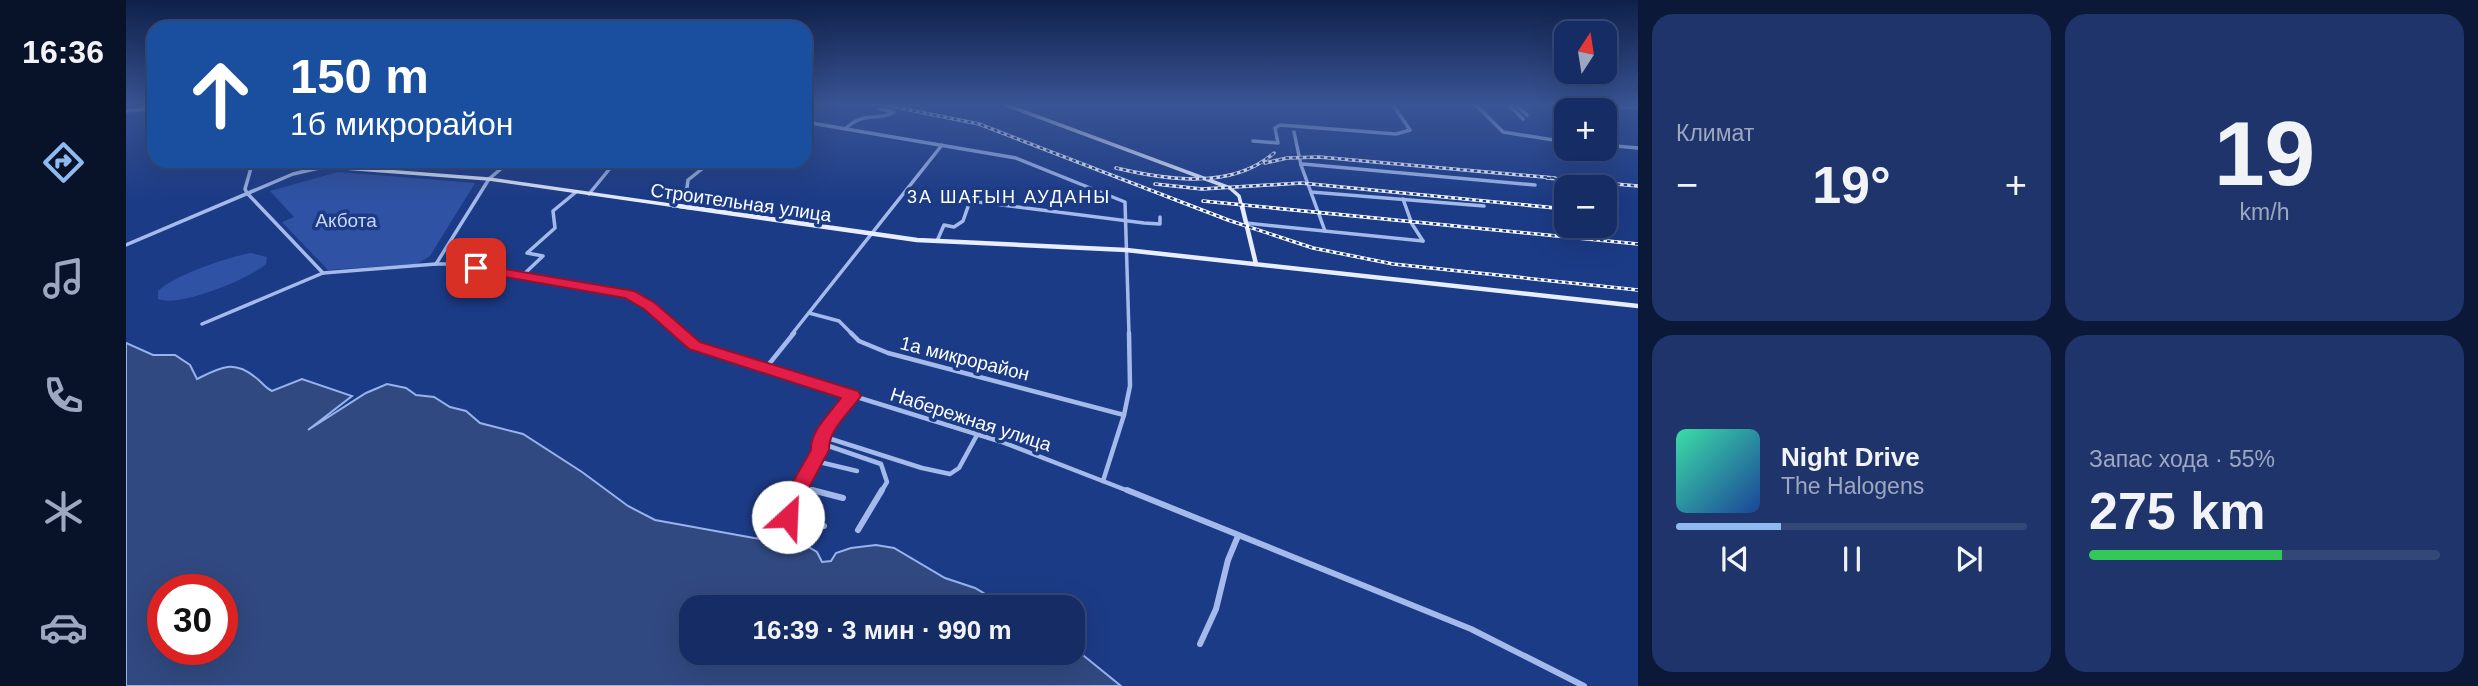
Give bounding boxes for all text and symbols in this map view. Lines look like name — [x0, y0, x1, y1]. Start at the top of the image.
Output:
north arrow — [1554, 21, 1617, 84]
map controls — [1554, 21, 1617, 238]
text: 16:36 — [22, 34, 104, 70]
icon: ahead — [175, 49, 266, 140]
text: 150 m — [290, 49, 429, 103]
button: + — [1554, 98, 1617, 161]
text: 19 — [2214, 103, 2315, 204]
text: 1б микрорайон — [290, 106, 513, 142]
text: Климат — [1676, 120, 1754, 146]
icon: directions — [39, 138, 88, 187]
text: 19° — [1812, 156, 1891, 214]
text: − — [1676, 164, 1698, 206]
text: + — [2005, 164, 2027, 206]
button: − — [1554, 175, 1617, 238]
street label: Строительная улица — [649, 179, 833, 226]
district label: 3А ШАҒЫН АУДАНЫ — [907, 187, 1111, 207]
text: km/h — [2240, 199, 2289, 225]
park label: Акбота — [315, 210, 377, 231]
pin — [446, 238, 506, 298]
icon: arrive — [457, 249, 495, 287]
icon: music — [39, 254, 88, 303]
street label: 1а микрорайон — [898, 332, 1032, 385]
icon: phone — [39, 371, 88, 420]
street label: Набережная улица — [888, 384, 1054, 456]
text: Night Drive — [1781, 442, 1920, 472]
text: Запас хода · 55% — [2089, 446, 2275, 472]
text: The Halogens — [1781, 473, 1924, 499]
position arrow — [751, 480, 825, 554]
text: 275 km — [2089, 482, 2265, 540]
icon: climate — [39, 487, 88, 536]
icon: previous — [1716, 540, 1754, 578]
icon: pause — [1833, 540, 1871, 578]
icon: next — [1950, 540, 1988, 578]
speed limit sign: 30 — [147, 574, 238, 665]
icon: car — [39, 603, 88, 652]
text: 16:39 · 3 мин · 990 m — [752, 615, 1012, 645]

